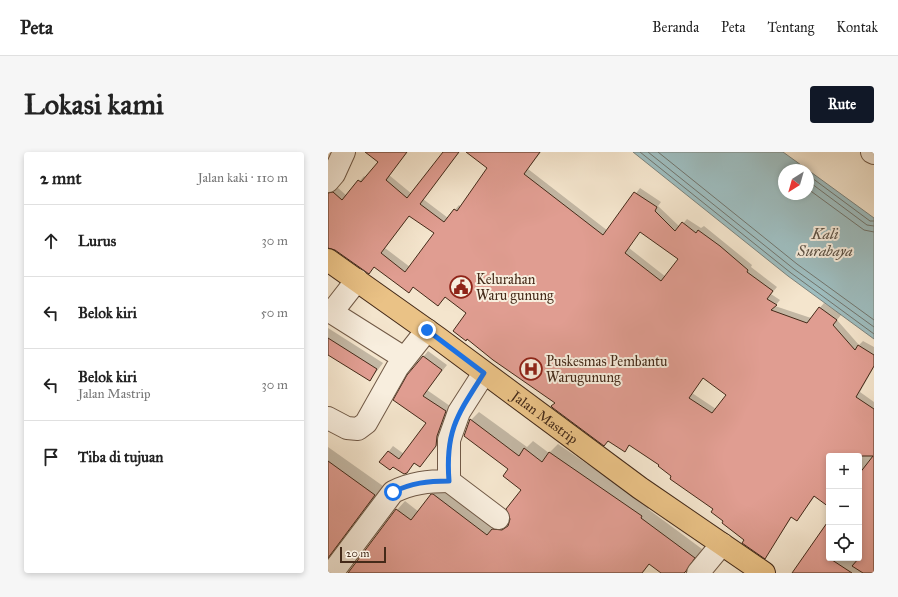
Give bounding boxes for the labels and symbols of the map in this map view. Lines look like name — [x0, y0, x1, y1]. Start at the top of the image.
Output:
north arrow — [778, 164, 814, 200]
water label: Kali Surabaya — [796, 225, 853, 260]
place label: Kelurahan Waru gunung — [476, 271, 554, 304]
public building icon: Kelurahan Waru gunung — [448, 274, 474, 300]
route end — [418, 321, 436, 339]
place label: Puskesmas Pembantu Warugunung — [546, 353, 668, 386]
hospital icon: Puskesmas Pembantu Warugunung — [518, 356, 544, 382]
street label: Jalan Mastrip — [506, 386, 581, 447]
route start — [384, 483, 402, 501]
scale bar — [340, 545, 386, 564]

